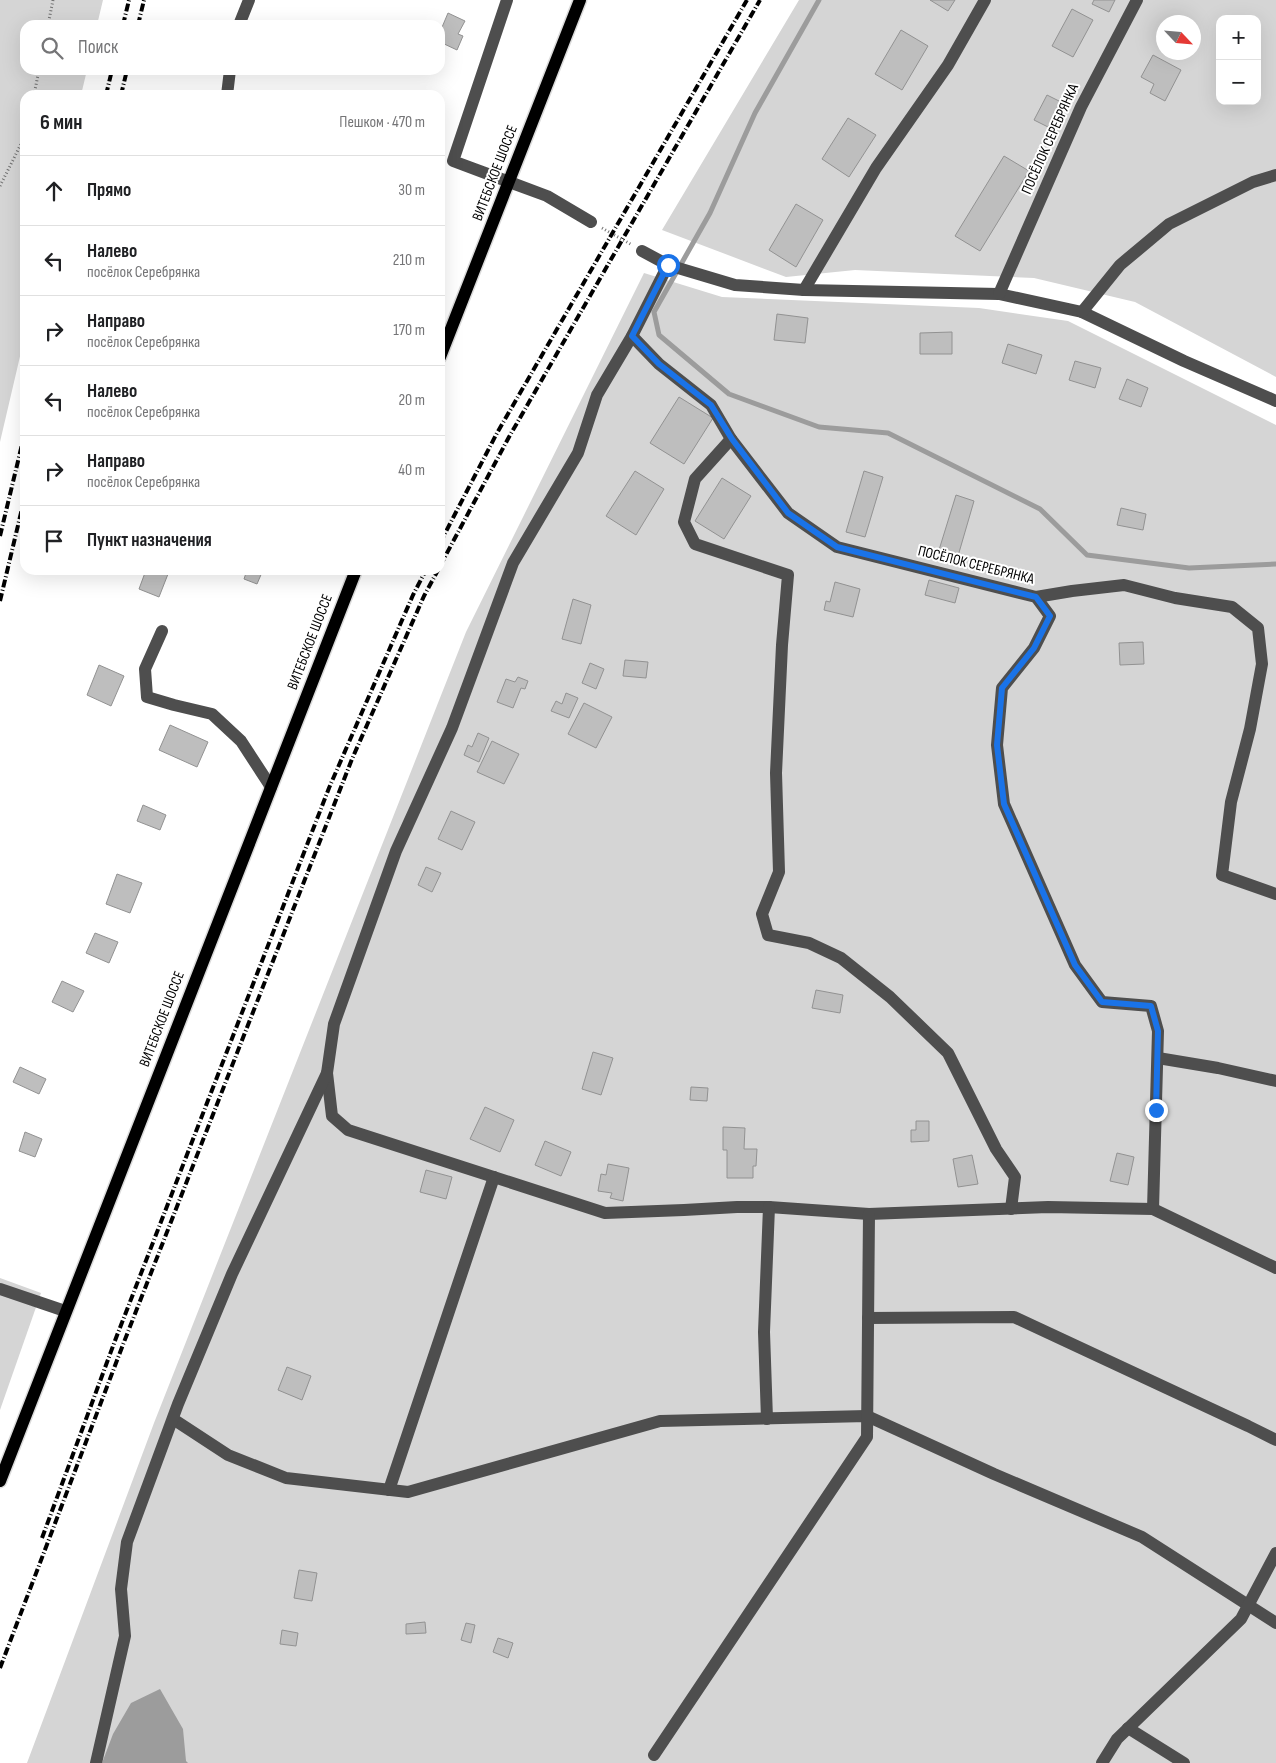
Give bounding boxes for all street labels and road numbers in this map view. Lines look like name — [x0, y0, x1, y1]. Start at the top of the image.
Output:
street label: ПОСЁЛОК СЕРЕБРЯНКА — [1017, 80, 1083, 197]
street label: ВИТЕБСКОЕ ШОССЕ — [468, 122, 522, 224]
street label: ПОСЁЛОК СЕРЕБРЯНКА — [916, 541, 1037, 589]
street label: ВИТЕБСКОЕ ШОССЕ — [283, 591, 337, 693]
street label: ВИТЕБСКОЕ ШОССЕ — [135, 968, 189, 1070]

